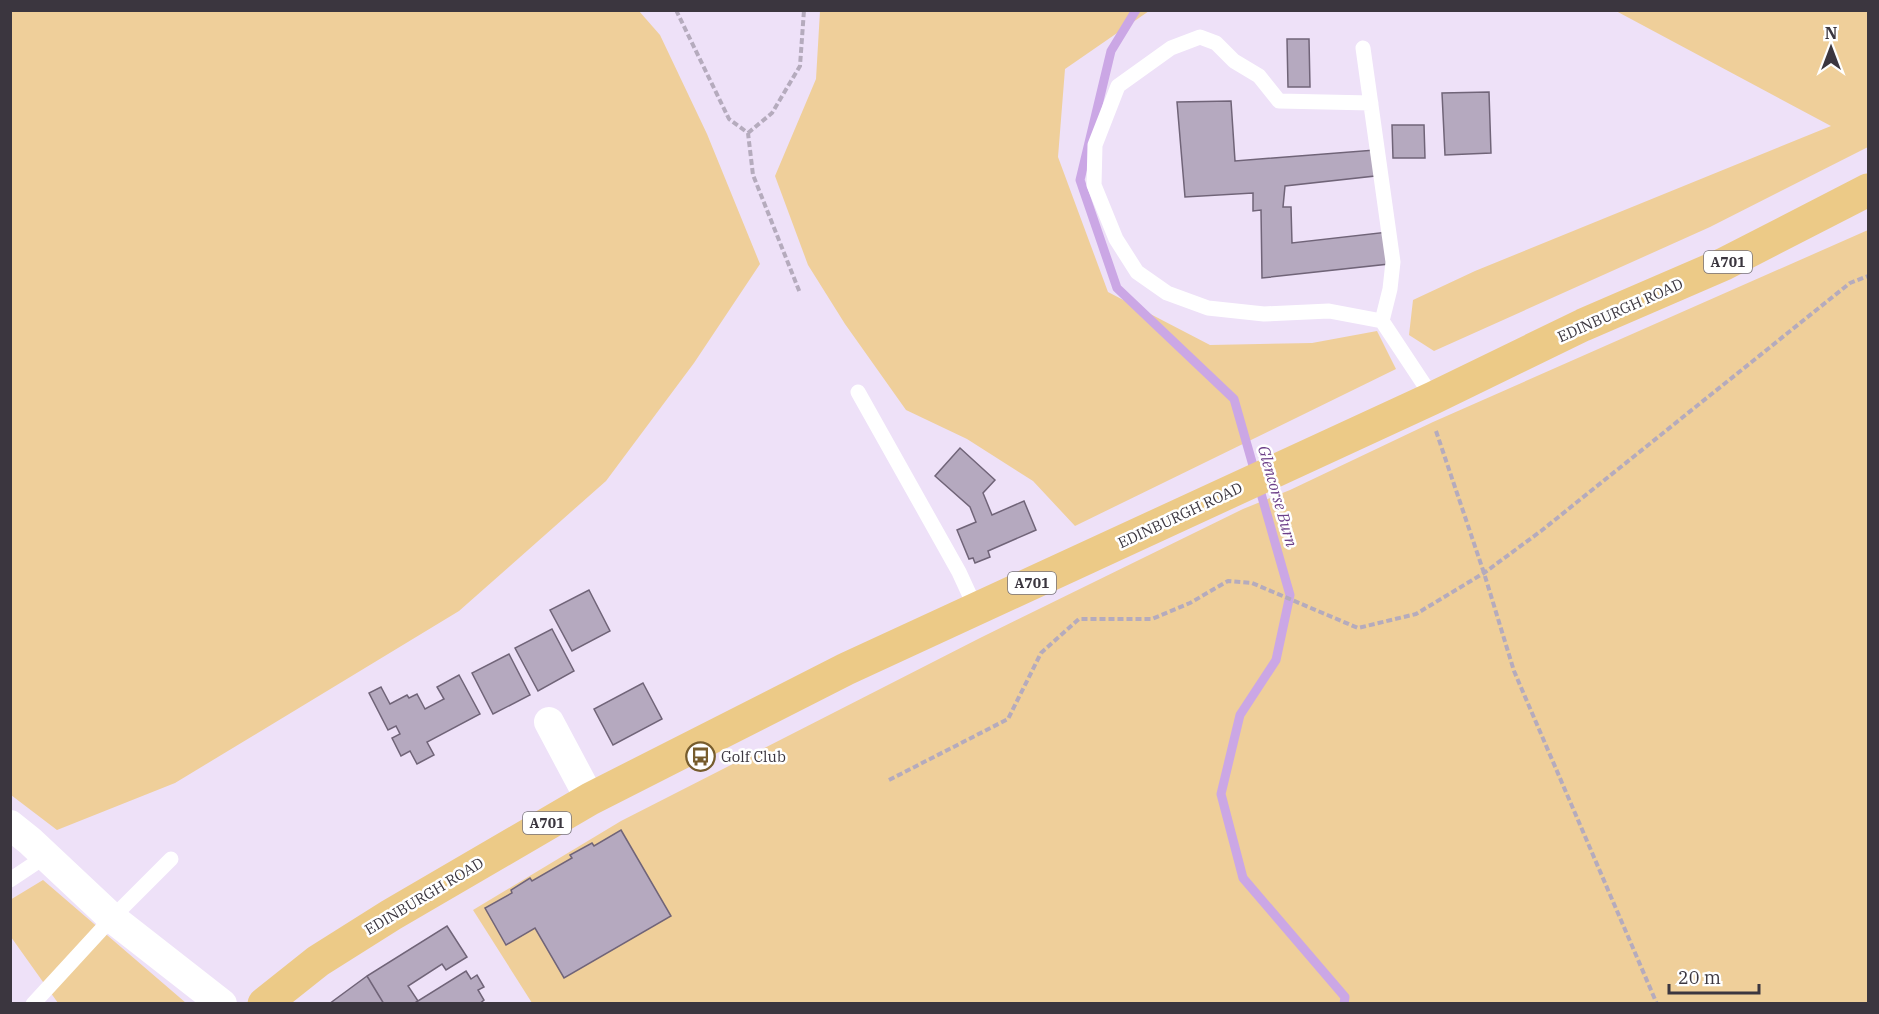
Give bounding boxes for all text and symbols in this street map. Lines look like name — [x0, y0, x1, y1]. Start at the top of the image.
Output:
north arrow — [1801, 18, 1861, 78]
text: N — [1825, 23, 1837, 43]
road number: A701 — [1704, 251, 1752, 273]
street label: EDINBURGH ROAD — [1554, 274, 1686, 346]
water label: Glencorse Burn — [1254, 443, 1302, 549]
street label: EDINBURGH ROAD — [1115, 478, 1245, 552]
road number: A701 — [1008, 572, 1056, 594]
bus stop icon: Golf Club — [684, 740, 716, 772]
place label: Golf Club — [721, 747, 786, 766]
road number: A701 — [523, 812, 571, 834]
street label: EDINBURGH ROAD — [361, 853, 487, 939]
scale bar — [1669, 957, 1759, 995]
text: 20 m — [1678, 966, 1721, 989]

